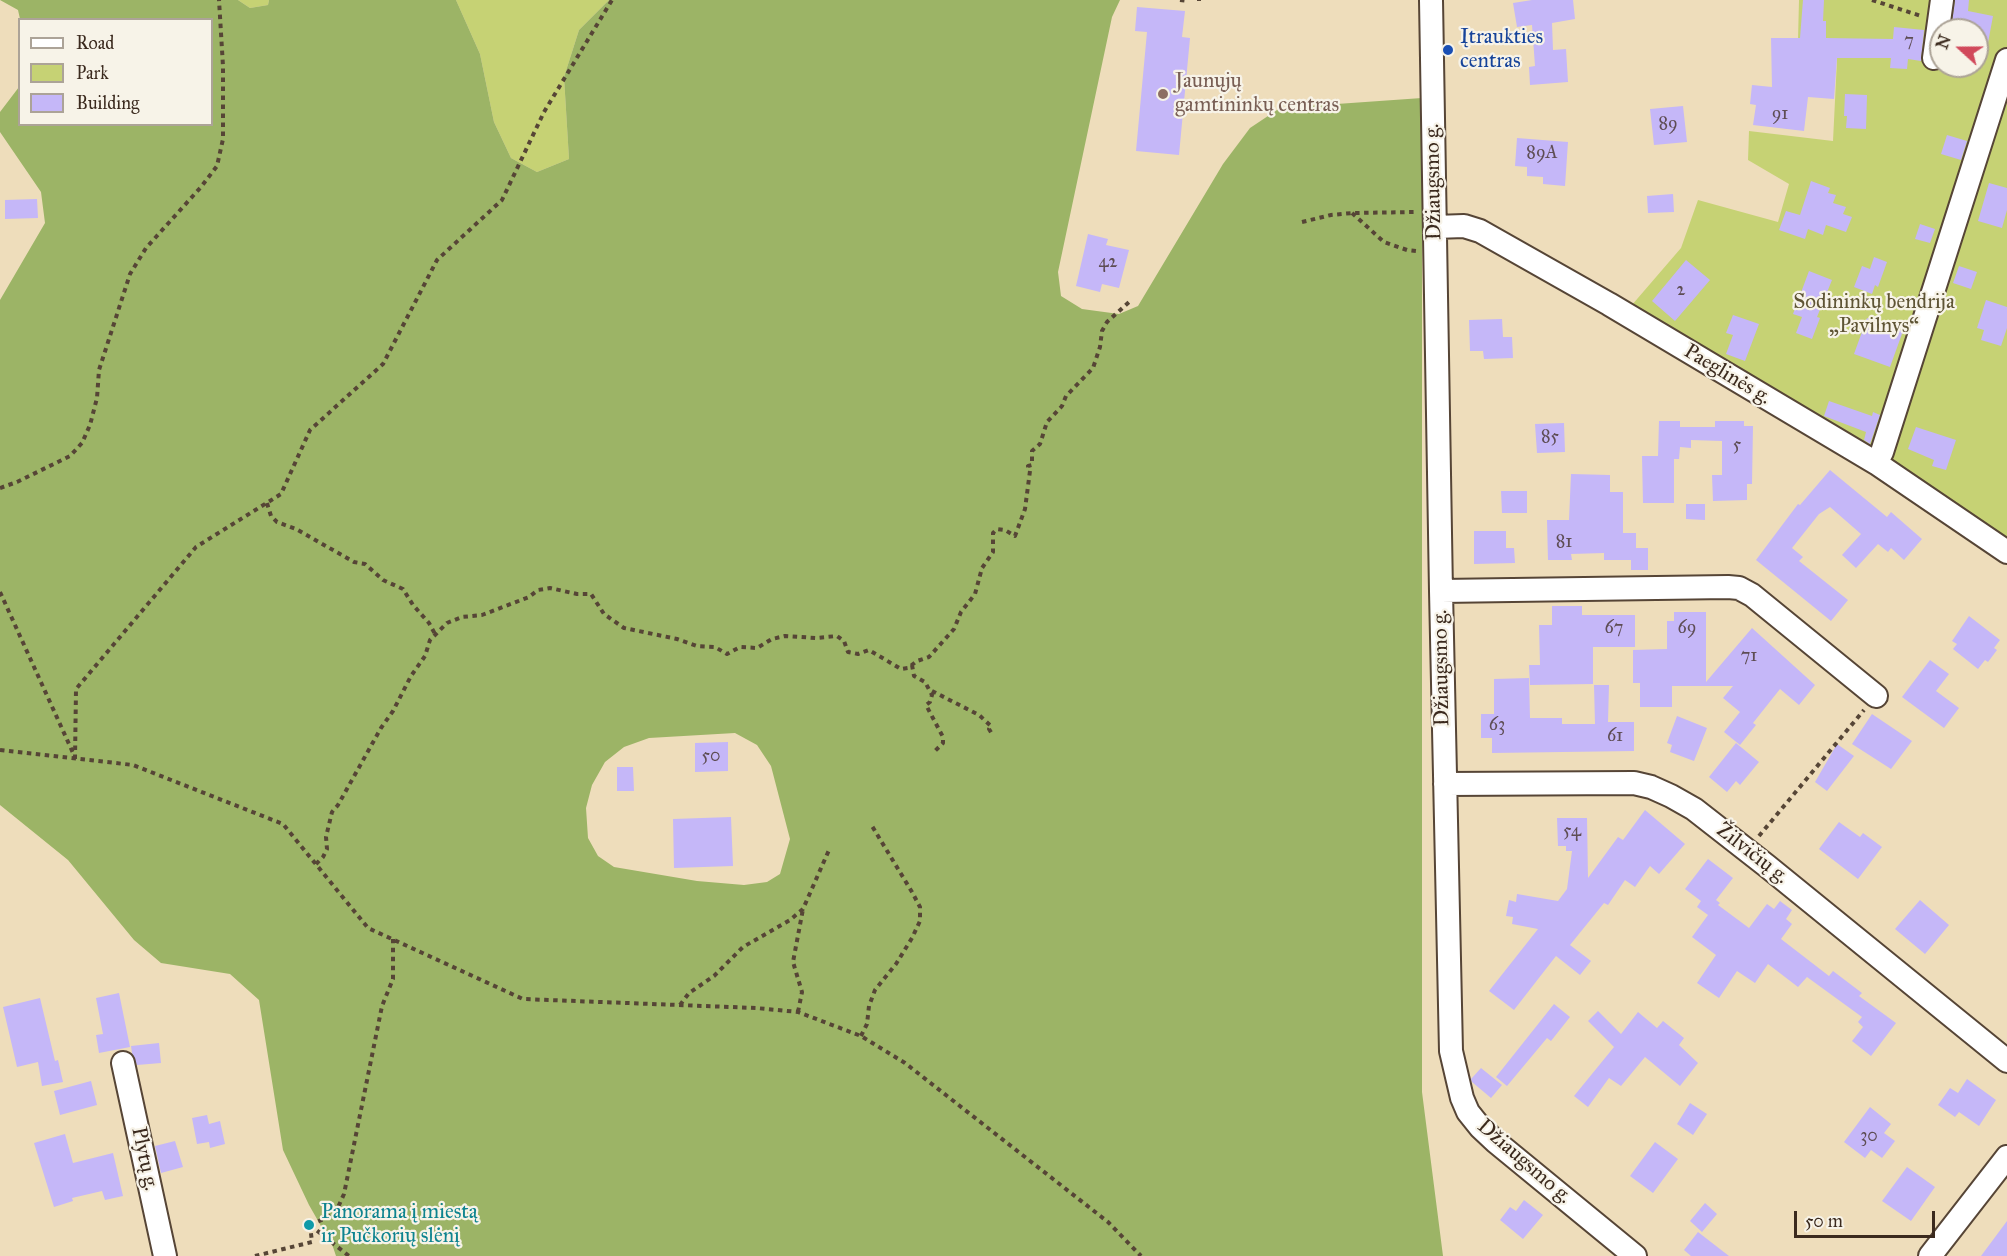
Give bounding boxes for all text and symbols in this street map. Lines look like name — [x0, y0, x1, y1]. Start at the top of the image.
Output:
legend — [18, 18, 213, 126]
north arrow — [1929, 18, 1989, 78]
place label: Įtraukties centras — [1460, 25, 1543, 75]
house number: 7 — [1904, 31, 1914, 53]
text: Road — [76, 32, 114, 54]
text: N — [1932, 32, 1955, 52]
marker: Įtraukties centras — [1441, 43, 1455, 57]
text: Park — [76, 62, 109, 84]
place label: Jaunųjų gamtininkų centras — [1175, 69, 1339, 119]
marker: Jaunųjų gamtininkų centras — [1156, 87, 1170, 101]
text: Building — [76, 92, 139, 114]
house number: 91 — [1772, 104, 1788, 126]
house number: 89 — [1658, 114, 1678, 136]
street label: Džiaugsmo g. — [1420, 124, 1448, 240]
house number: 89A — [1526, 143, 1558, 165]
house number: 42 — [1099, 252, 1117, 274]
house number: 2 — [1677, 280, 1685, 302]
park label: Sodininkų bendrija „Pavilnys“ — [1793, 290, 1955, 340]
street label: Paeglinės g. — [1679, 339, 1775, 411]
house number: 85 — [1541, 427, 1559, 449]
house number: 5 — [1733, 435, 1741, 457]
house number: 81 — [1556, 532, 1572, 554]
street label: Džiaugsmo g. — [1428, 610, 1456, 726]
house number: 67 — [1605, 618, 1623, 640]
house number: 69 — [1678, 618, 1696, 640]
house number: 71 — [1741, 646, 1757, 668]
house number: 63 — [1489, 715, 1505, 737]
house number: 61 — [1607, 726, 1623, 748]
house number: 50 — [702, 746, 720, 768]
street label: Žilvičių g. — [1711, 818, 1793, 890]
house number: 54 — [1563, 821, 1581, 843]
street label: Džiaugsmo g. — [1472, 1114, 1576, 1210]
street label: Plytų g. — [125, 1125, 163, 1193]
house number: 30 — [1860, 1126, 1878, 1148]
scale bar — [1797, 1199, 1938, 1237]
place label: Panorama į miestą ir Pučkorių slėnį — [321, 1200, 478, 1250]
text: 50 m — [1805, 1210, 1843, 1232]
marker: Panorama į miestą ir Pučkorių slėnį — [302, 1218, 316, 1232]

